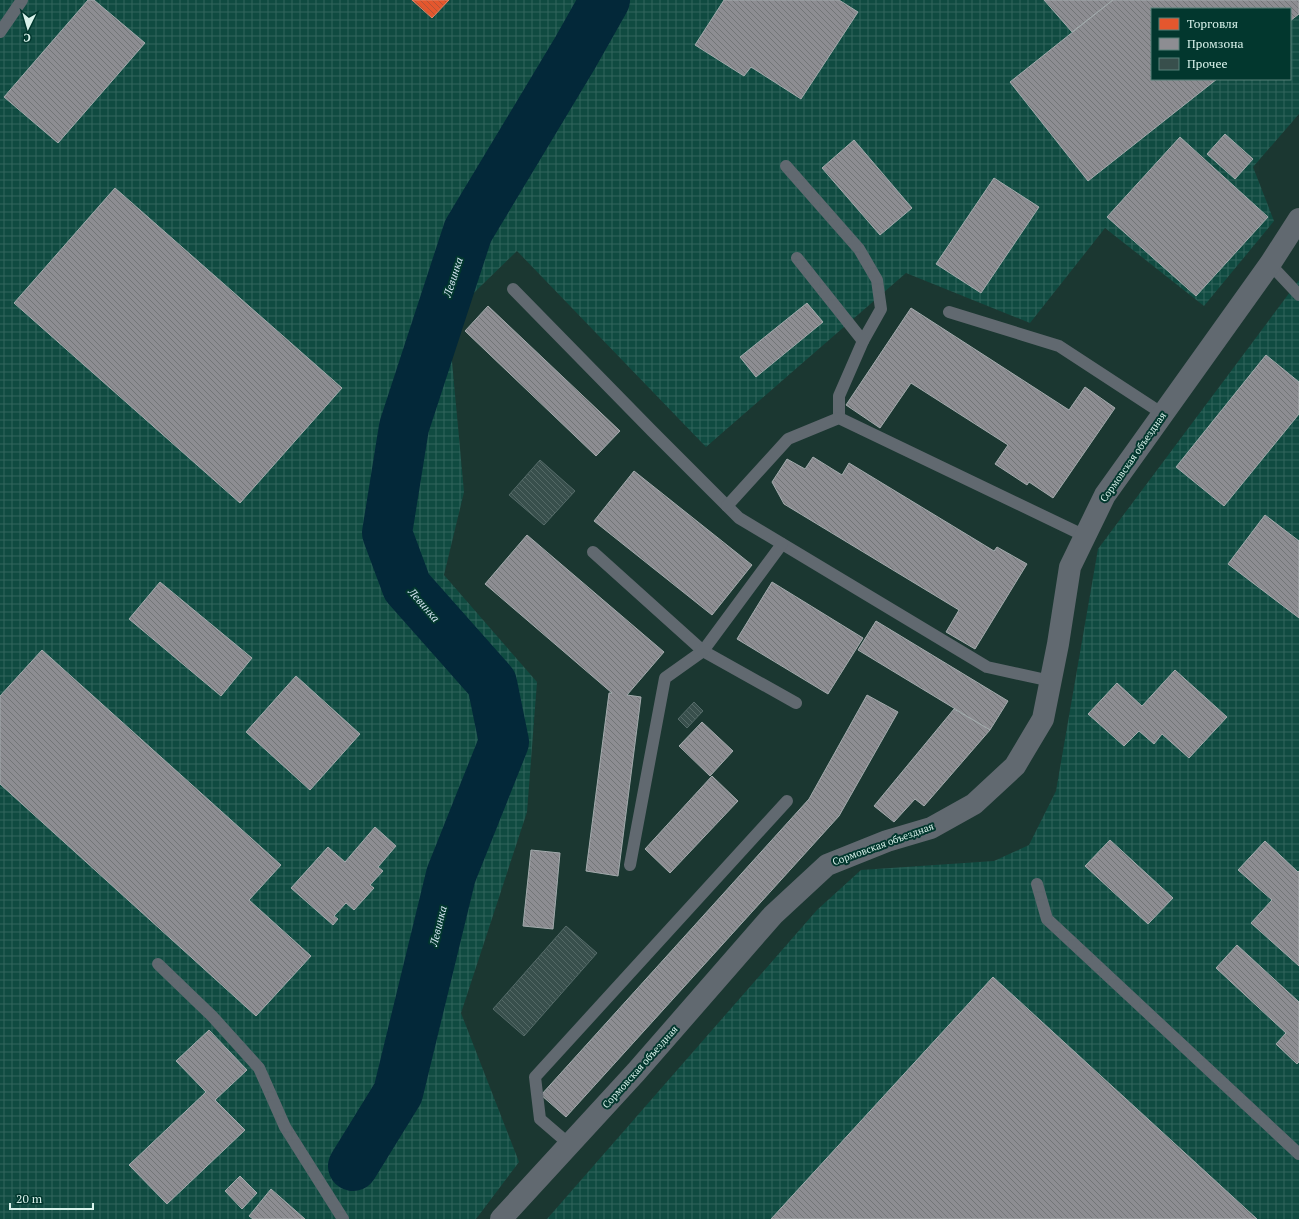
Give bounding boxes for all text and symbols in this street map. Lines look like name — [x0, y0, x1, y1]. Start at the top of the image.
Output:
north arrow — [8, 8, 48, 48]
legend — [1151, 8, 1291, 80]
text: Торговля — [1187, 16, 1238, 31]
text: С — [23, 31, 31, 45]
text: Промзона — [1187, 36, 1244, 51]
text: Прочее — [1187, 56, 1228, 71]
water label: Левинка — [440, 255, 466, 300]
street label: Сормовская объездная — [1097, 410, 1169, 504]
water label: Левинка — [405, 584, 443, 625]
street label: Сормовская объездная — [831, 820, 935, 868]
water label: Левинка — [426, 904, 450, 948]
street label: Сормовская объездная — [599, 1023, 681, 1111]
scale bar — [10, 1185, 93, 1211]
text: 20 m — [16, 1191, 43, 1206]

